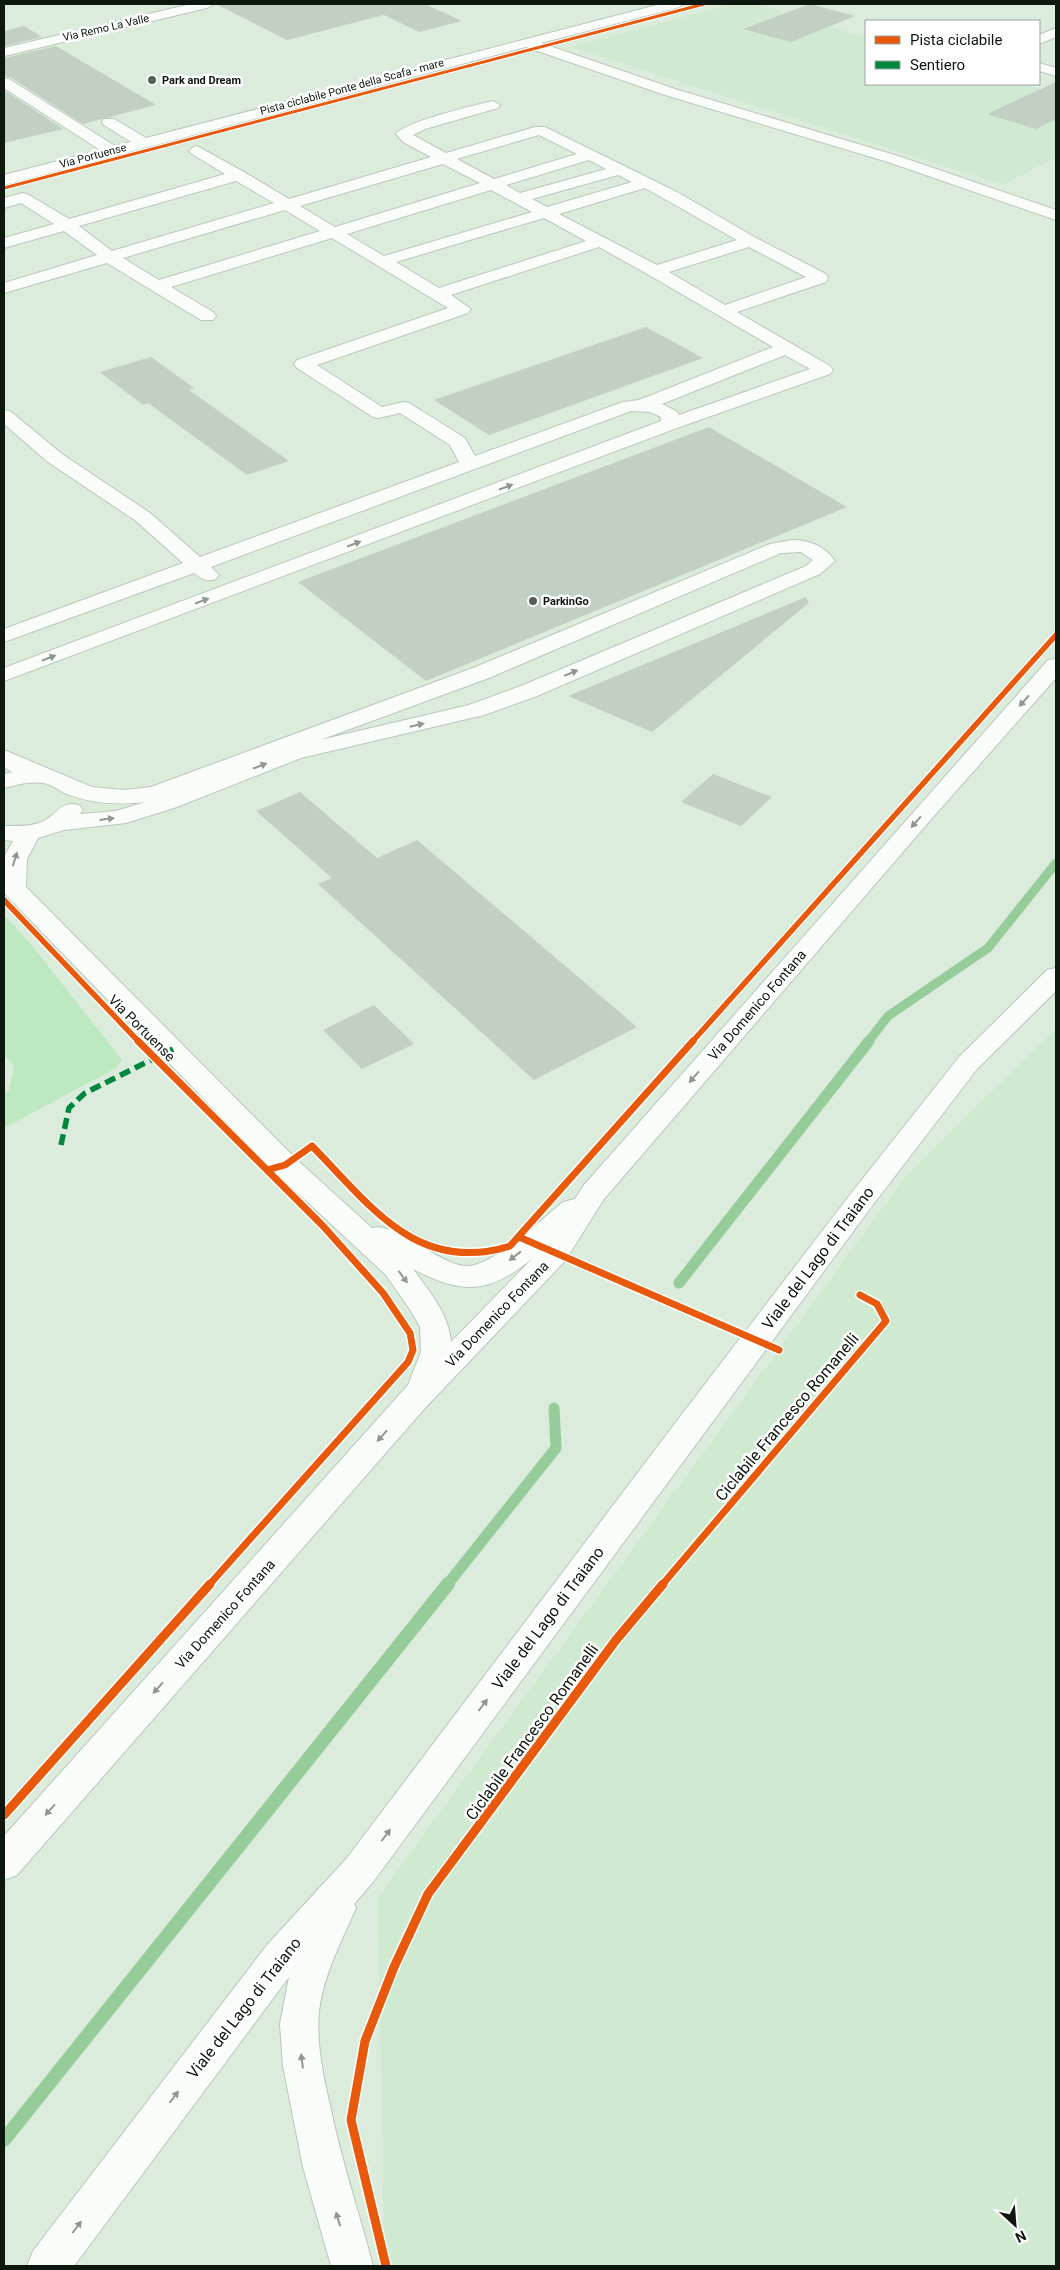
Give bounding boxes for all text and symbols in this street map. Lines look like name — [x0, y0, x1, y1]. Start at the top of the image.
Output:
street label: Via Remo La Valle — [62, 12, 151, 44]
legend — [865, 20, 1040, 85]
text: Pista ciclabile — [910, 31, 1003, 49]
street label: Pista ciclabile Ponte della Scafa - mare — [259, 56, 445, 118]
text: Sentiero — [910, 56, 965, 74]
marker: Park and Dream — [146, 74, 158, 86]
place label: Park and Dream — [162, 74, 241, 87]
street label: Via Portuense — [58, 141, 128, 171]
one-way arrow — [498, 483, 513, 490]
one-way arrow — [346, 540, 361, 547]
marker: ParkinGo — [527, 595, 539, 607]
place label: ParkinGo — [543, 595, 589, 608]
one-way arrow — [194, 597, 209, 604]
one-way arrow — [42, 654, 57, 661]
one-way arrow — [564, 669, 578, 677]
one-way arrow — [1019, 695, 1030, 707]
one-way arrow — [410, 721, 425, 729]
one-way arrow — [253, 762, 268, 769]
one-way arrow — [99, 815, 115, 823]
one-way arrow — [910, 816, 922, 828]
one-way arrow — [12, 851, 20, 866]
street label: Via Domenico Fontana — [705, 947, 809, 1063]
street label: Via Portuense — [105, 991, 179, 1065]
one-way arrow — [688, 1070, 700, 1082]
street label: Viale del Lago di Traiano — [758, 1183, 878, 1333]
one-way arrow — [509, 1251, 522, 1262]
street label: Via Domenico Fontana — [442, 1258, 552, 1370]
one-way arrow — [398, 1270, 408, 1284]
street label: Ciclabile Francesco Romanelli — [711, 1329, 863, 1505]
one-way arrow — [376, 1429, 388, 1441]
street label: Viale del Lago di Traiano — [488, 1543, 608, 1693]
street label: Via Domenico Fontana — [172, 1556, 278, 1672]
street label: Ciclabile Francesco Romanelli — [462, 1640, 602, 1824]
one-way arrow — [152, 1682, 164, 1694]
one-way arrow — [478, 1699, 489, 1712]
one-way arrow — [45, 1803, 56, 1816]
one-way arrow — [381, 1829, 392, 1842]
street label: Viale del Lago di Traiano — [183, 1934, 305, 2082]
one-way arrow — [298, 2053, 306, 2069]
one-way arrow — [169, 2091, 180, 2104]
north arrow — [990, 2200, 1040, 2250]
one-way arrow — [334, 2212, 342, 2227]
one-way arrow — [71, 2221, 82, 2234]
text: N — [1013, 2227, 1029, 2246]

